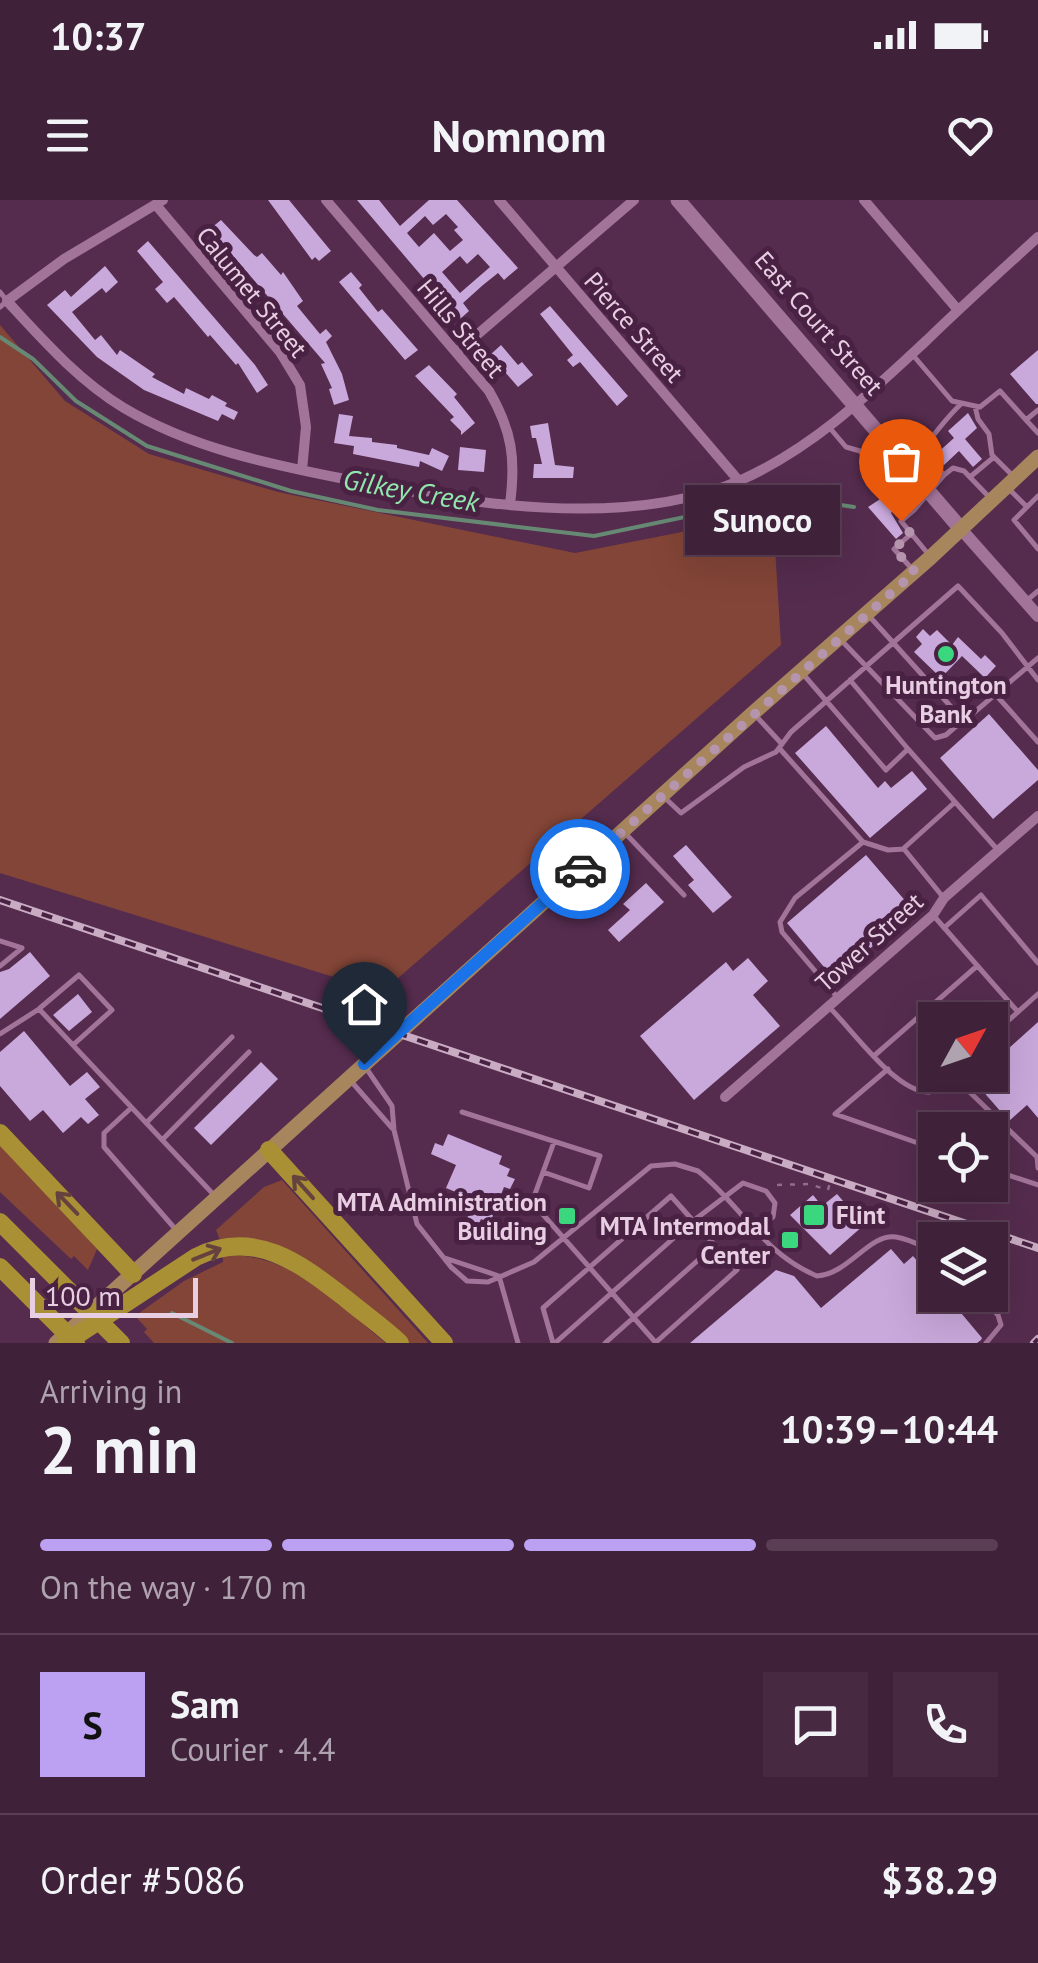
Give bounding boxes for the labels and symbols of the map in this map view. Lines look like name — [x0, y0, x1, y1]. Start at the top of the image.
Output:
street label: Calumet Street — [190, 220, 315, 364]
street label: East Court Street — [748, 245, 890, 402]
street label: Pierce Street — [577, 265, 691, 389]
street label: Hills Street — [410, 272, 512, 384]
pin — [859, 419, 944, 522]
water label: Gilkey Creek — [340, 460, 483, 520]
callout: Sunoco — [686, 486, 841, 556]
marker: Huntington Bank — [935, 643, 957, 665]
place label: Huntington Bank — [885, 669, 1007, 730]
courier — [530, 819, 630, 919]
street label: Tower Street — [809, 885, 930, 999]
pin — [322, 962, 407, 1065]
north arrow — [918, 1002, 1008, 1092]
one-way arrow — [292, 1175, 315, 1200]
place label: MTA Administration Building — [337, 1186, 547, 1247]
one-way arrow — [55, 1191, 79, 1216]
place label: Flint — [836, 1199, 885, 1231]
marker: Flint — [801, 1202, 827, 1228]
marker: MTA Administration Building — [556, 1205, 578, 1227]
place label: MTA Intermodal Center — [600, 1210, 771, 1271]
marker: MTA Intermodal Center — [779, 1229, 801, 1251]
one-way arrow — [191, 1244, 222, 1262]
scale bar — [30, 1273, 198, 1318]

